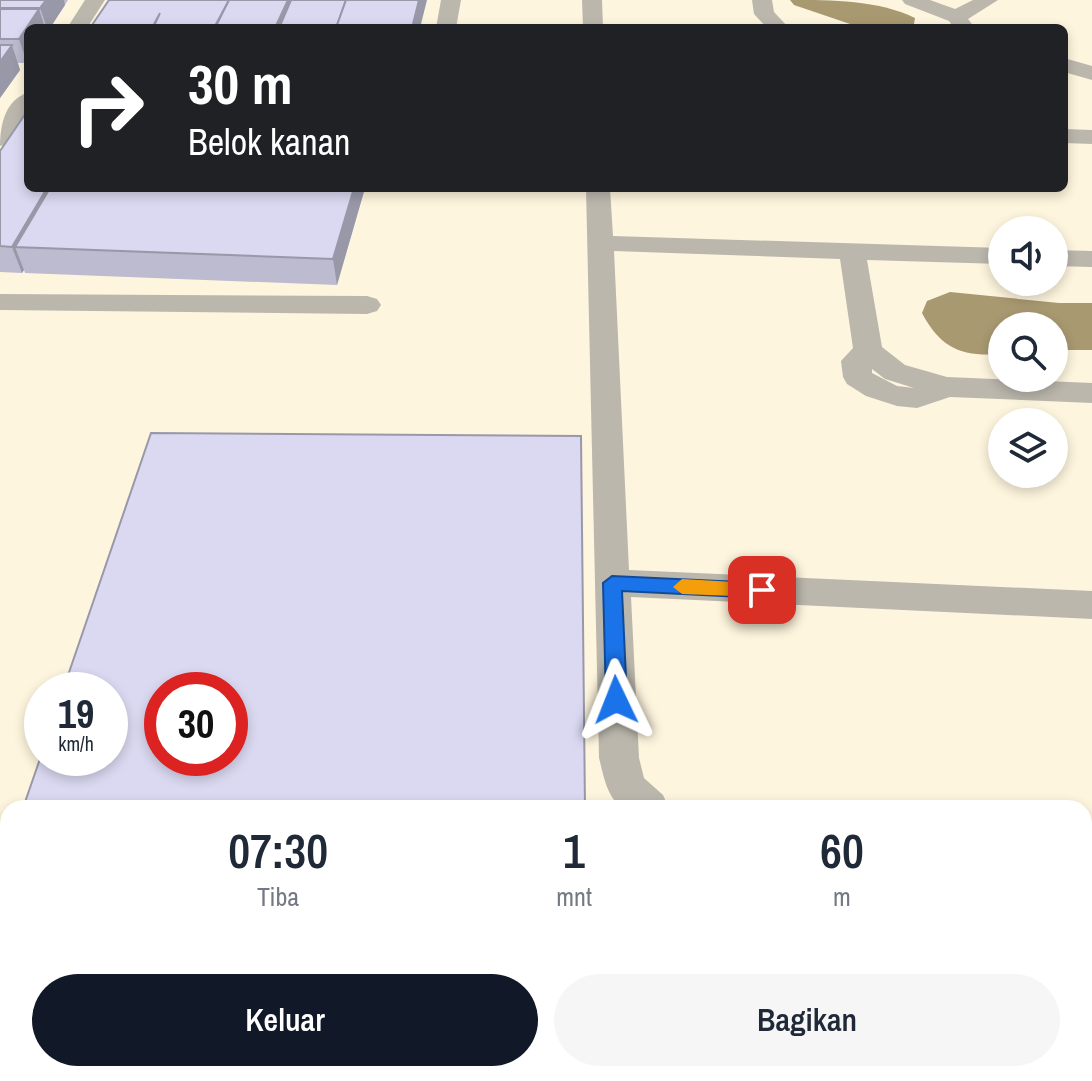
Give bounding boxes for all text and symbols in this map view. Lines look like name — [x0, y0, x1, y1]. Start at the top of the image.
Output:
text: 30 m — [188, 46, 293, 121]
icon: right — [56, 56, 160, 160]
text: Belok kanan — [188, 118, 350, 166]
map controls — [988, 216, 1068, 488]
button: sound — [988, 216, 1068, 296]
button: search — [988, 312, 1068, 392]
button: layers — [988, 408, 1068, 488]
pin — [728, 556, 796, 624]
icon: arrive — [740, 568, 784, 612]
position arrow — [574, 658, 658, 742]
speed limit sign: 30 — [144, 672, 248, 776]
text: 19 — [58, 687, 94, 740]
text: km/h — [58, 730, 94, 757]
text: 07:30 — [228, 818, 328, 883]
text: 1 — [563, 818, 585, 883]
text: 60 — [820, 818, 864, 883]
text: Tiba — [257, 879, 299, 914]
text: mnt — [556, 879, 592, 914]
text: m — [833, 879, 851, 914]
button: Keluar — [32, 974, 538, 1066]
button: Bagikan — [554, 974, 1060, 1066]

